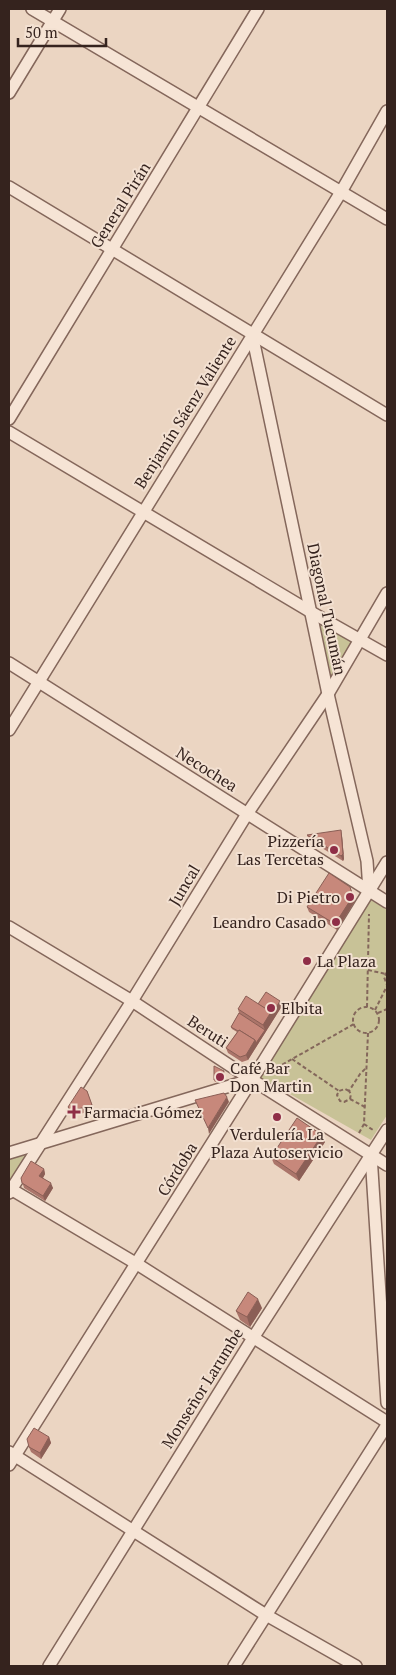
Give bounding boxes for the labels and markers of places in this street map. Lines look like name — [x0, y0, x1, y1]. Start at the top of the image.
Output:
place label: Pizzería Las Tercetas — [237, 830, 324, 870]
marker: Pizzería Las Tercetas — [328, 844, 340, 856]
place label: Di Pietro — [277, 886, 340, 908]
marker: Di Pietro — [344, 891, 356, 903]
place label: Leandro Casado — [213, 911, 326, 933]
marker: Leandro Casado — [330, 916, 342, 928]
place label: La Plaza — [317, 950, 376, 972]
marker: La Plaza — [301, 955, 313, 967]
place label: Elbita — [281, 997, 323, 1019]
marker: Elbita — [265, 1002, 277, 1014]
place label: Café Bar Don Martin — [230, 1057, 312, 1097]
marker: Café Bar Don Martin — [214, 1071, 226, 1083]
place label: Farmacia Gómez — [84, 1101, 202, 1123]
marker: Farmacia Gómez — [68, 1106, 80, 1118]
marker: Verdulería La Plaza Autoservicio — [271, 1111, 283, 1123]
place label: Verdulería La Plaza Autoservicio — [211, 1123, 343, 1163]

